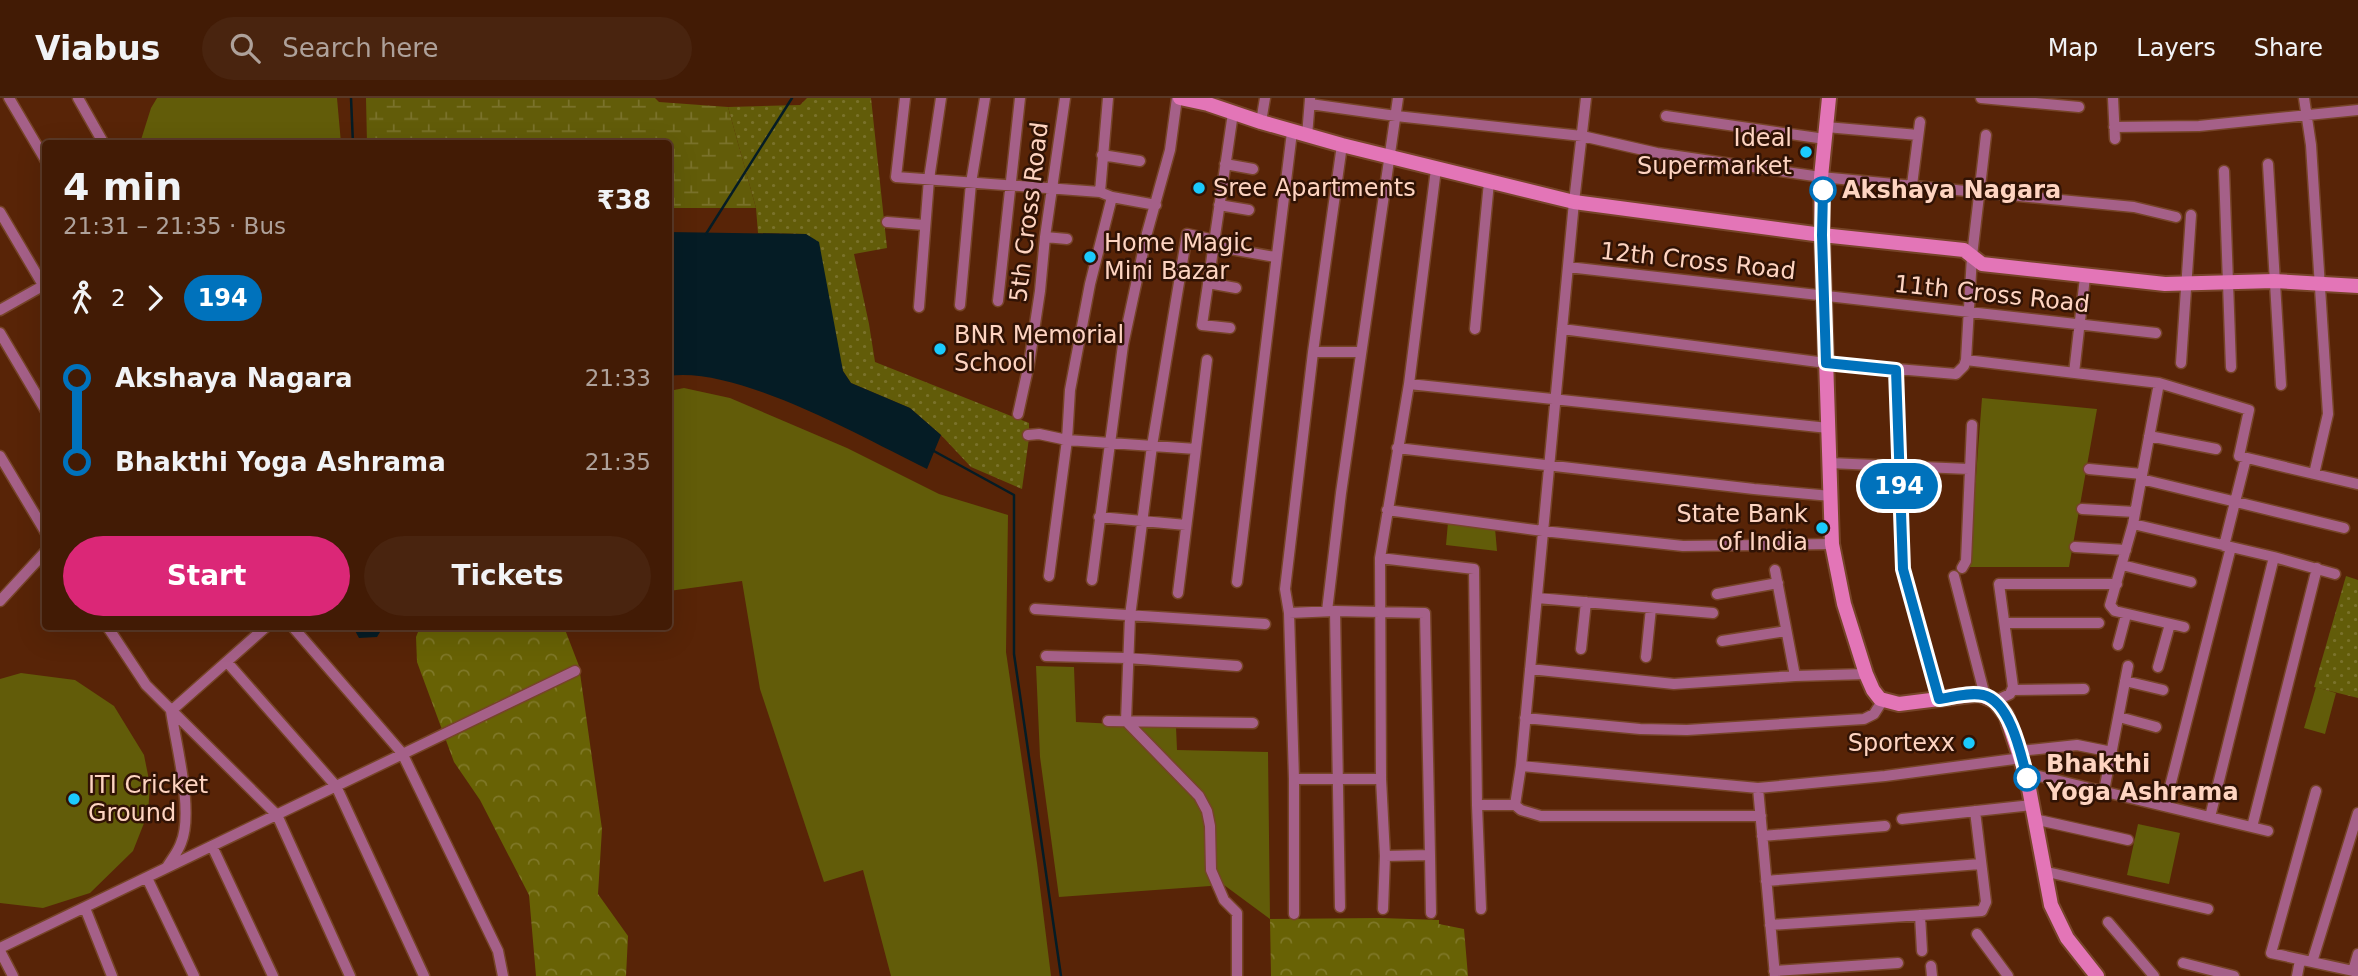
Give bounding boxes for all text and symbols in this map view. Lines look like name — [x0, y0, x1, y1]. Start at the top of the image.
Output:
search box — [202, 17, 692, 80]
text: Viabus — [35, 29, 160, 68]
icon: search — [226, 29, 264, 67]
text: Search here — [282, 33, 438, 63]
text: Map — [2048, 34, 2098, 62]
text: Layers — [2136, 34, 2216, 62]
text: Share — [2254, 34, 2323, 62]
street label: 5th Cross Road — [1004, 120, 1054, 304]
place label: Ideal Supermarket — [1637, 124, 1792, 180]
marker: Ideal Supermarket — [1798, 144, 1814, 160]
text: 4 min — [63, 165, 182, 209]
place label: Sree Apartments — [1213, 174, 1416, 202]
place label: Akshaya Nagara — [1842, 176, 2061, 204]
marker: Akshaya Nagara — [1810, 177, 1836, 203]
marker: Sree Apartments — [1191, 180, 1207, 196]
text: ₹38 — [597, 185, 651, 215]
text: 21:31 – 21:35 · Bus — [63, 213, 286, 239]
place label: Home Magic Mini Bazar — [1104, 229, 1253, 285]
street label: 12th Cross Road — [1599, 237, 1797, 285]
marker: Home Magic Mini Bazar — [1082, 249, 1098, 265]
street label: 11th Cross Road — [1893, 270, 2091, 318]
icon: walk — [63, 279, 101, 317]
icon: forward — [136, 279, 174, 317]
text: 194 — [198, 284, 248, 312]
text: 2 — [111, 285, 126, 311]
place label: BNR Memorial School — [954, 321, 1124, 377]
marker: BNR Memorial School — [932, 341, 948, 357]
text: Akshaya Nagara — [115, 363, 353, 393]
text: 21:33 — [585, 365, 651, 391]
text: Bhakthi Yoga Ashrama — [115, 447, 446, 477]
text: 21:35 — [585, 449, 651, 475]
line badge: 194 — [1859, 463, 1939, 509]
text: 194 — [1874, 472, 1924, 500]
place label: State Bank of India — [1677, 500, 1808, 556]
marker: State Bank of India — [1814, 520, 1830, 536]
button: Start — [63, 536, 350, 616]
button: Tickets — [364, 536, 651, 616]
place label: Sportexx — [1848, 729, 1955, 757]
marker: Sportexx — [1961, 735, 1977, 751]
place label: Bhakthi Yoga Ashrama — [2045, 750, 2239, 806]
marker: Bhakthi Yoga Ashrama — [2014, 765, 2040, 791]
place label: ITI Cricket Ground — [88, 771, 208, 827]
marker: ITI Cricket Ground — [66, 791, 82, 807]

